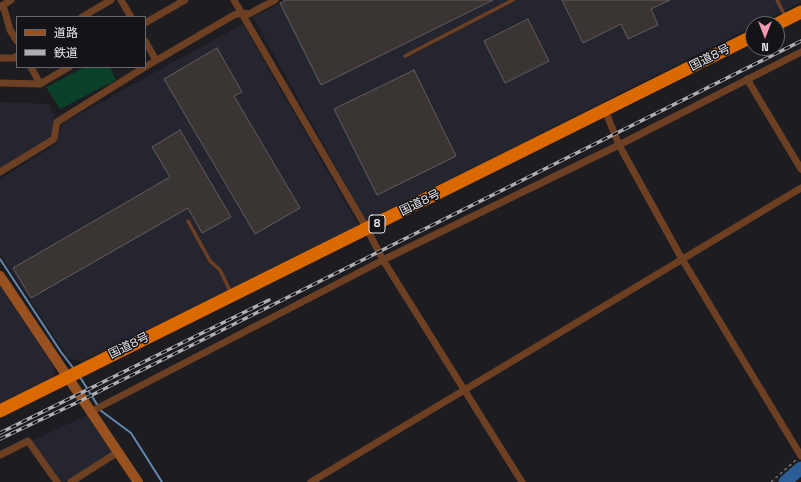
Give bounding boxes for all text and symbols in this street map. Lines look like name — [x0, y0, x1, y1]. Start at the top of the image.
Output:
legend — [16, 16, 146, 68]
north arrow — [745, 16, 785, 56]
text: 道路 — [54, 25, 78, 41]
text: N — [761, 40, 769, 54]
street label: 国道8号 — [687, 42, 733, 74]
text: 鉄道 — [54, 45, 78, 61]
street label: 国道8号 — [397, 187, 443, 219]
road number: 8 — [369, 215, 385, 233]
street label: 国道8号 — [106, 330, 152, 362]

